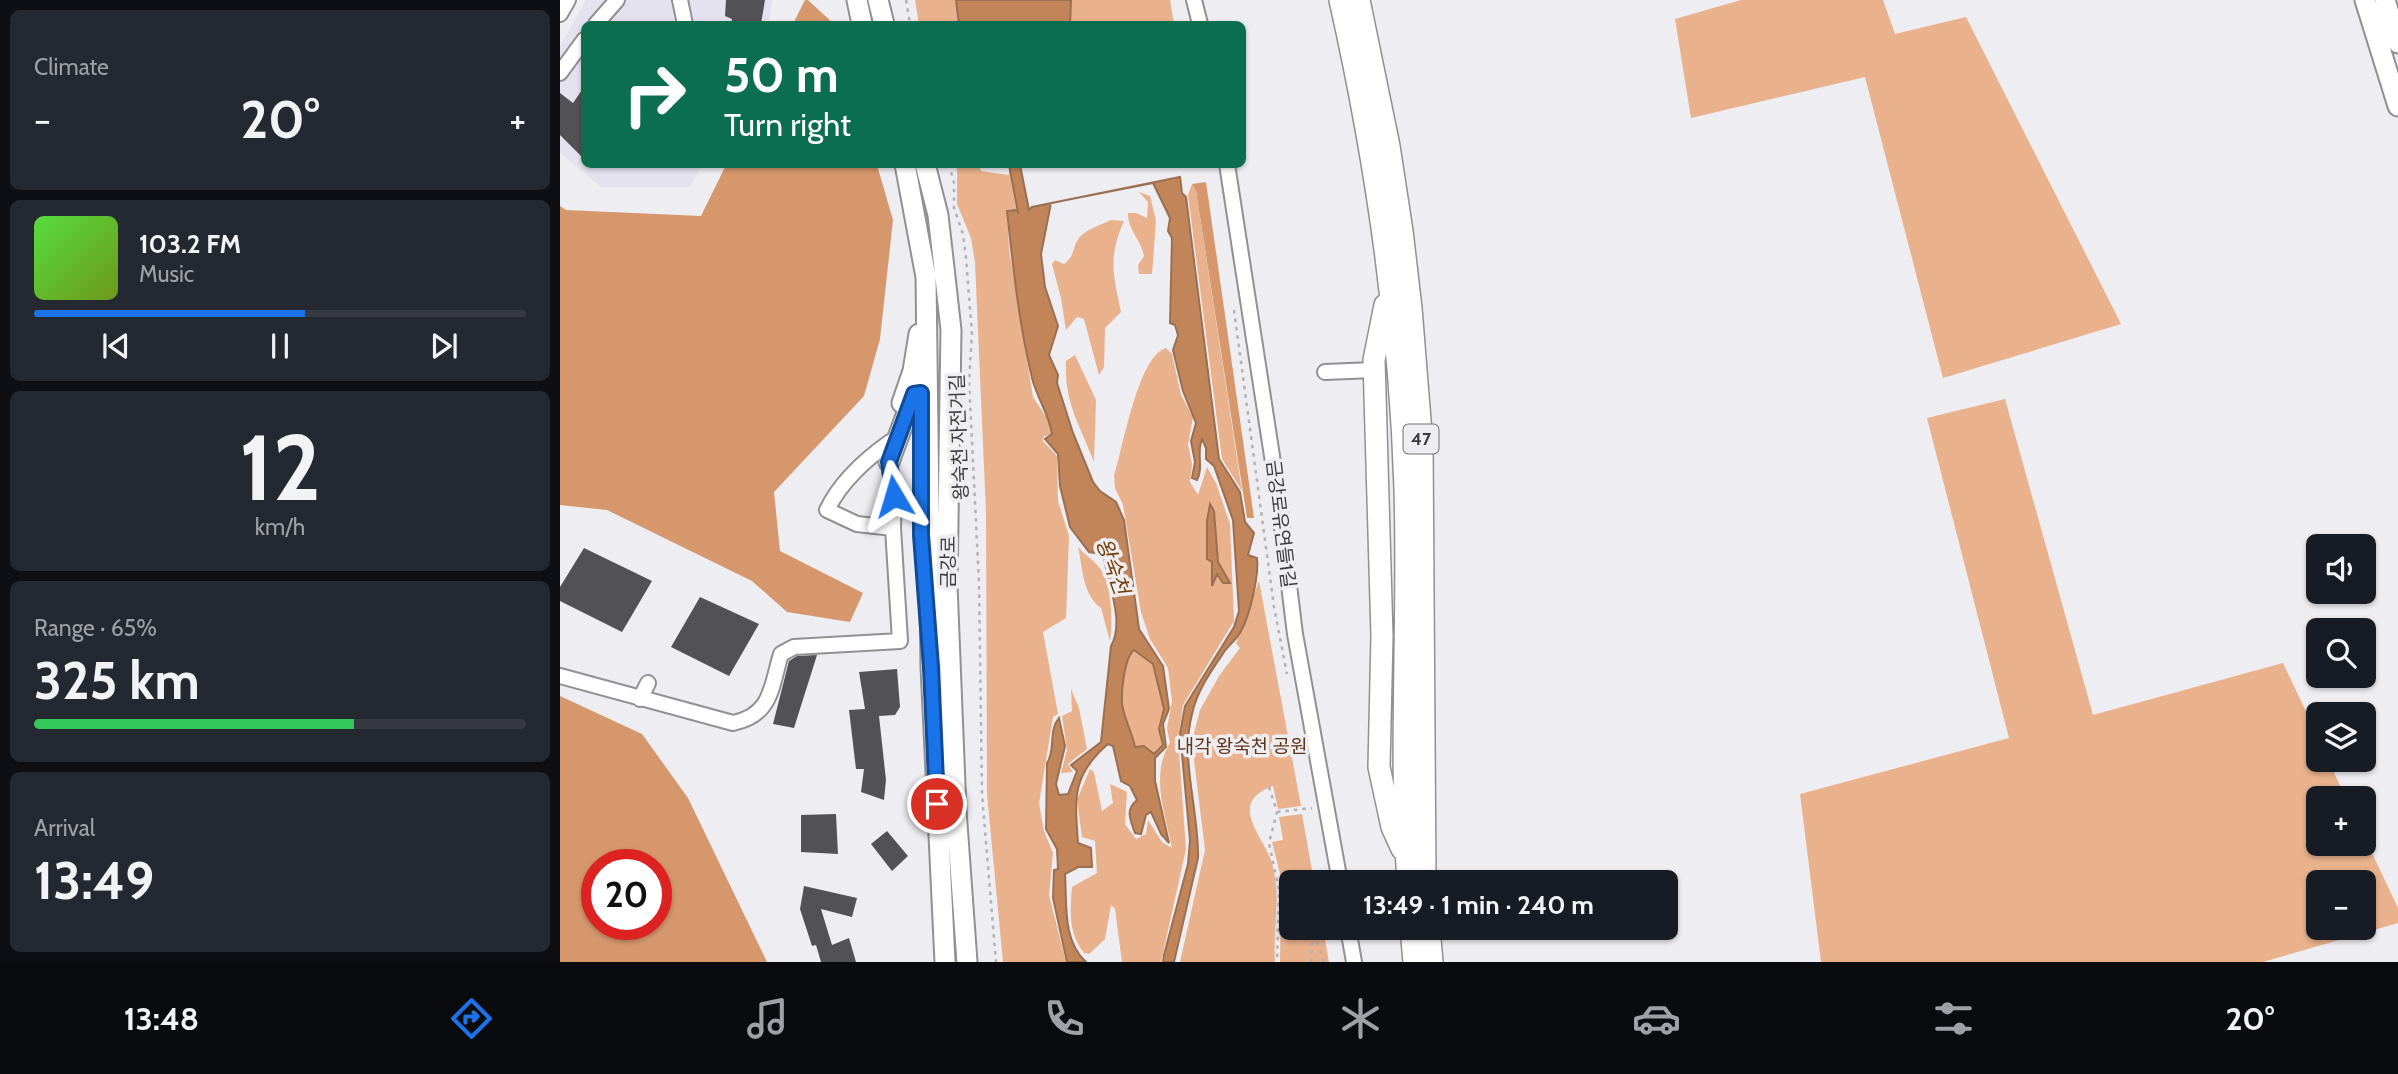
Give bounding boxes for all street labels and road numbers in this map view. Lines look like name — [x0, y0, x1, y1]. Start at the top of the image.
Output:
street label: 왕숙천 자전거길 — [945, 373, 973, 501]
road number: 47 — [1404, 424, 1438, 454]
street label: 금강로유연들1길 — [1262, 459, 1300, 589]
street label: 금강로 — [937, 536, 960, 588]

